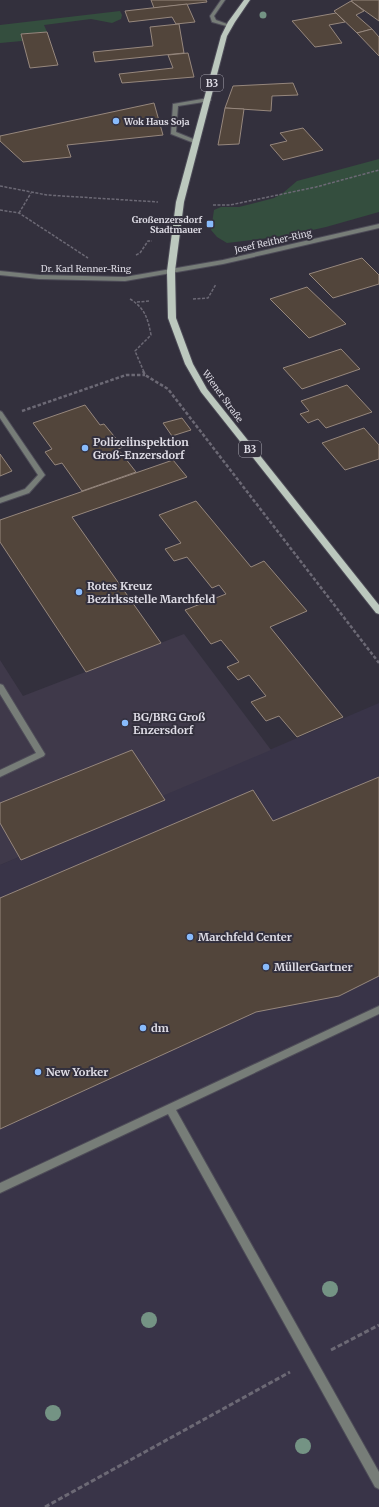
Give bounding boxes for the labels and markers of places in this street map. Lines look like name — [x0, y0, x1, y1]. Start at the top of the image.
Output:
marker: Wok Haus Soja — [111, 116, 121, 126]
place label: Wok Haus Soja — [123, 116, 190, 127]
place label: Großenzersdorf Stadtmauer — [132, 214, 202, 235]
marker: Großenzersdorf Stadtmauer — [205, 219, 215, 229]
place label: Polizeiinspektion Groß-Enzersdorf — [93, 435, 189, 462]
marker: Polizeiinspektion Groß-Enzersdorf — [80, 443, 90, 453]
place label: Rotes Kreuz Bezirksstelle Marchfeld — [87, 579, 216, 606]
marker: Rotes Kreuz Bezirksstelle Marchfeld — [74, 587, 84, 597]
place label: BG/BRG Groß Enzersdorf — [133, 710, 205, 737]
marker: BG/BRG Groß Enzersdorf — [120, 718, 130, 728]
place label: Marchfeld Center — [198, 930, 292, 944]
marker: Marchfeld Center — [185, 932, 195, 942]
place label: MüllerGartner — [274, 960, 353, 974]
marker: MüllerGartner — [261, 962, 271, 972]
place label: dm — [151, 1021, 169, 1035]
marker: dm — [138, 1023, 148, 1033]
place label: New Yorker — [46, 1065, 108, 1079]
marker: New Yorker — [33, 1067, 43, 1077]

